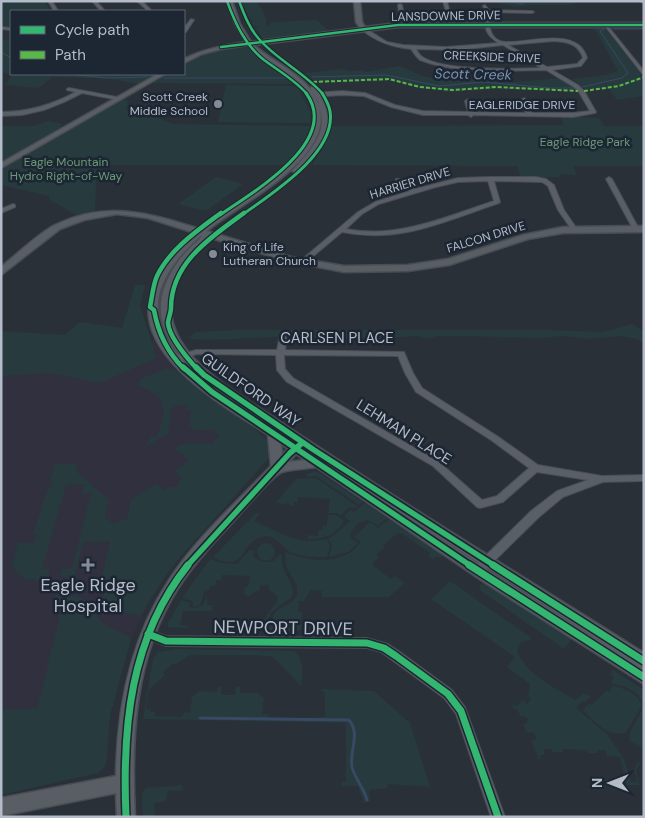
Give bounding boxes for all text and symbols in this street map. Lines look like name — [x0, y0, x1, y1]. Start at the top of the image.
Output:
street label: LANSDOWNE DRIVE — [391, 7, 501, 25]
legend — [10, 10, 185, 75]
text: Cycle path — [55, 20, 130, 40]
text: Path — [55, 45, 86, 65]
street label: CREEKSIDE DRIVE — [443, 47, 541, 67]
water label: Scott Creek — [434, 64, 513, 84]
place label: Scott Creek Middle School — [130, 89, 208, 119]
street label: EAGLERIDGE DRIVE — [469, 97, 576, 113]
marker: Scott Creek Middle School — [212, 98, 224, 110]
park label: Eagle Ridge Park — [540, 134, 630, 150]
park label: Eagle Mountain Hydro Right-of-Way — [10, 154, 123, 184]
street label: HARRIER DRIVE — [368, 163, 452, 203]
street label: FALCON DRIVE — [445, 217, 527, 257]
place label: King of Life Lutheran Church — [223, 239, 316, 269]
marker: King of Life Lutheran Church — [207, 248, 219, 260]
street label: CARLSEN PLACE — [280, 328, 394, 348]
street label: GUILDFORD WAY — [197, 348, 305, 432]
street label: LEHMAN PLACE — [353, 395, 455, 469]
marker: Eagle Ridge Hospital — [81, 558, 95, 572]
place label: Eagle Ridge Hospital — [40, 573, 136, 618]
street label: NEWPORT DRIVE — [213, 615, 353, 641]
north arrow — [585, 758, 635, 808]
text: N — [588, 778, 606, 788]

